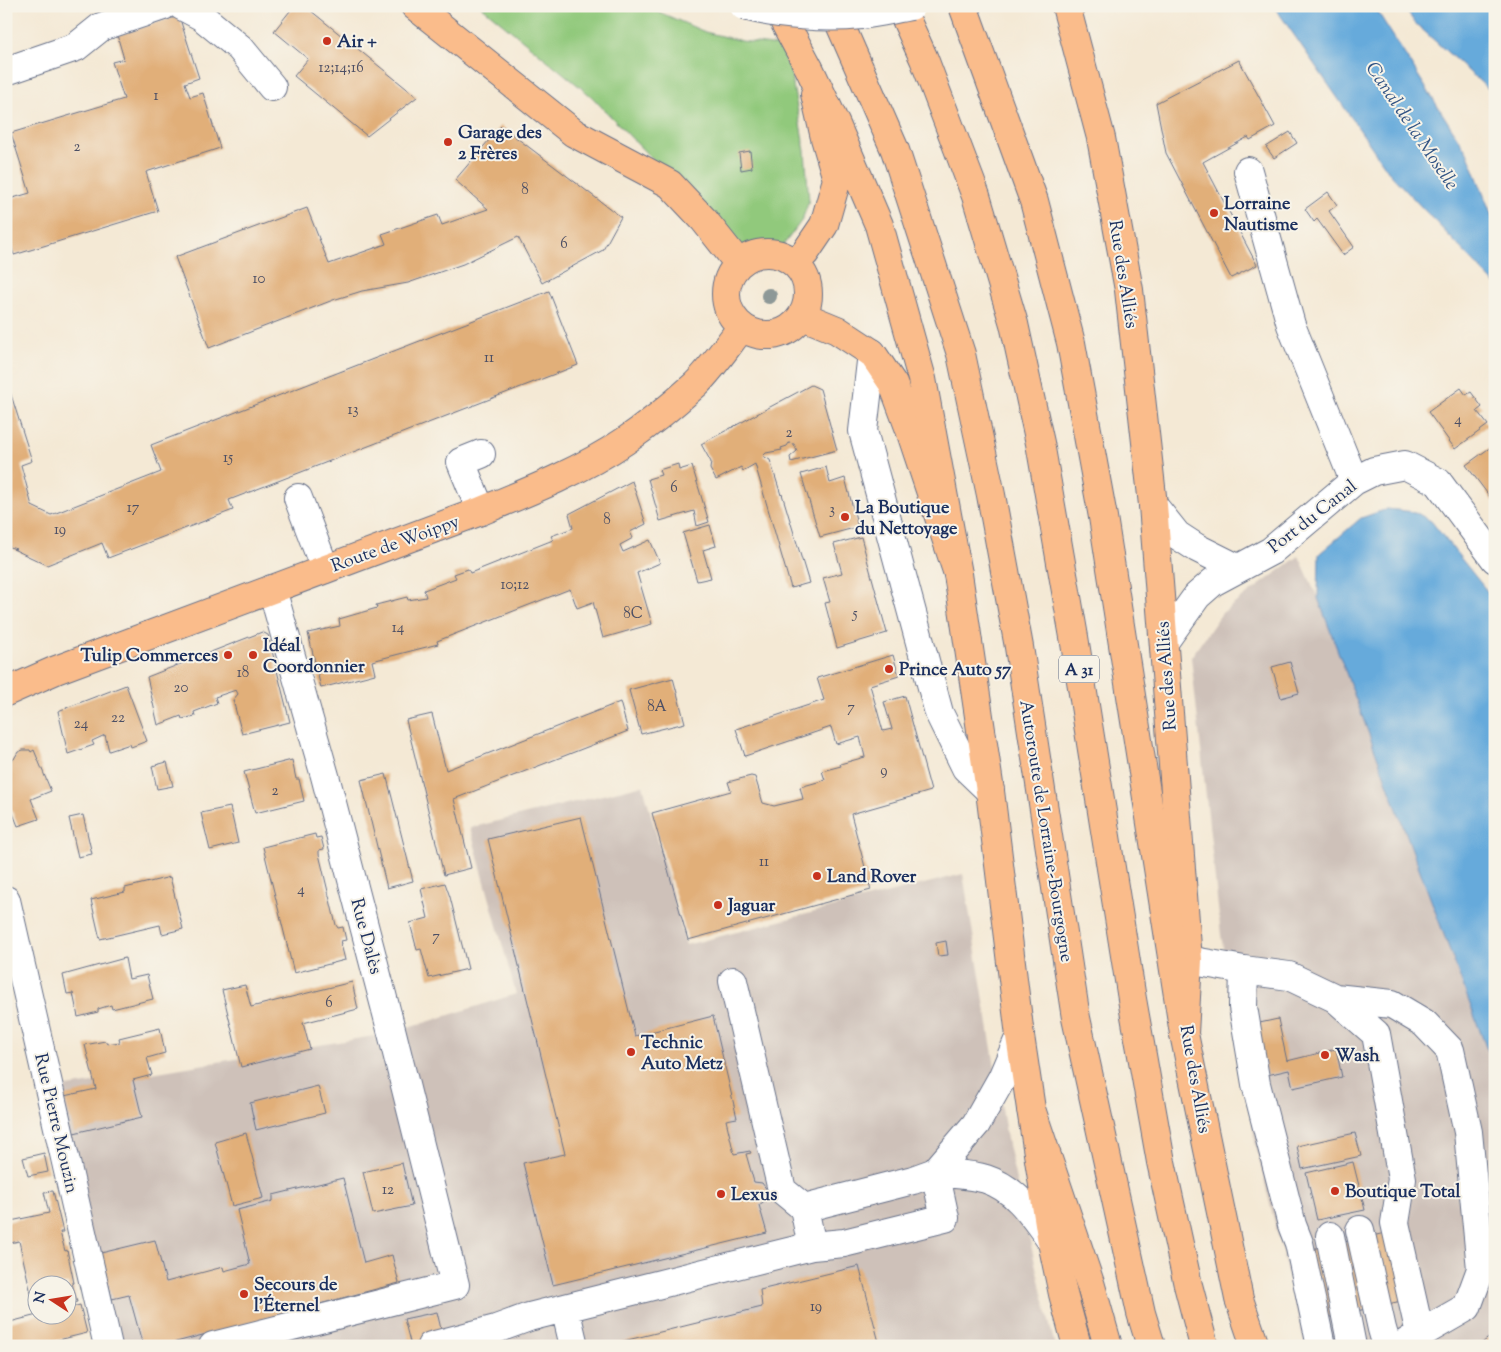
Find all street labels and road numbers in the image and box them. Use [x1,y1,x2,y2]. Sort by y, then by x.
street label: Rue des Alliés [1101,218,1143,330]
street label: Port du Canal [1263,474,1363,561]
street label: Route de Woippy [328,510,463,580]
street label: Rue des Alliés [1151,620,1185,731]
road number: A 31 [1059,656,1099,682]
street label: Autoroute de Lorraine-Bourgogne [1011,698,1079,964]
street label: Rue Dalès [342,896,388,977]
street label: Rue des Alliés [1172,1023,1216,1135]
street label: Rue Pierre Mouzin [26,1051,84,1196]

